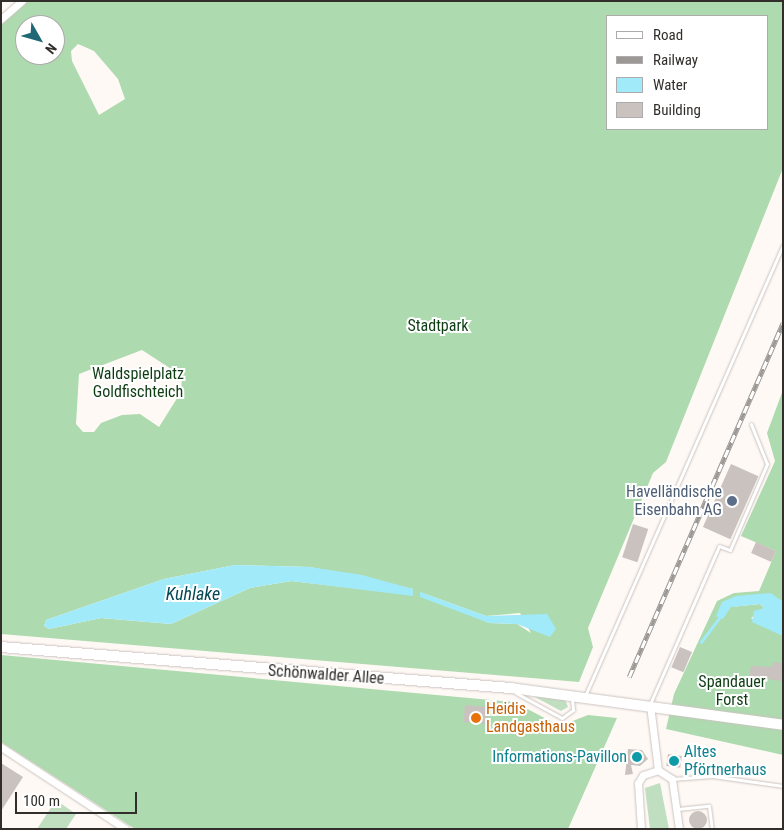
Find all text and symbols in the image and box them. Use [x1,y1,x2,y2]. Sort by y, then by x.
north arrow [15,15,65,65]
legend [606,15,769,130]
text: Road [653,26,683,44]
text: N [42,40,60,57]
text: Railway [653,51,698,69]
text: Water [653,76,687,94]
text: Building [653,101,701,119]
park label: Stadtpark [407,316,469,336]
park label: Waldspielplatz Goldfischteich [92,364,184,402]
place label: Havelländische Eisenbahn AG [626,482,722,520]
marker: Havelländische Eisenbahn AG [726,495,738,507]
water label: Kuhlake [166,583,220,605]
street label: Schönwalder Allee [267,661,385,689]
park label: Spandauer Forst [698,672,766,710]
place label: Heidis Landgasthaus [486,699,575,737]
marker: Heidis Landgasthaus [470,712,482,724]
place label: Altes Pförtnerhaus [684,742,767,780]
place label: Informations-Pavillon [492,747,627,767]
marker: Informations-Pavillon [631,751,643,763]
marker: Altes Pförtnerhaus [668,755,680,767]
scale bar [18,782,140,814]
text: 100 m [23,792,60,810]

